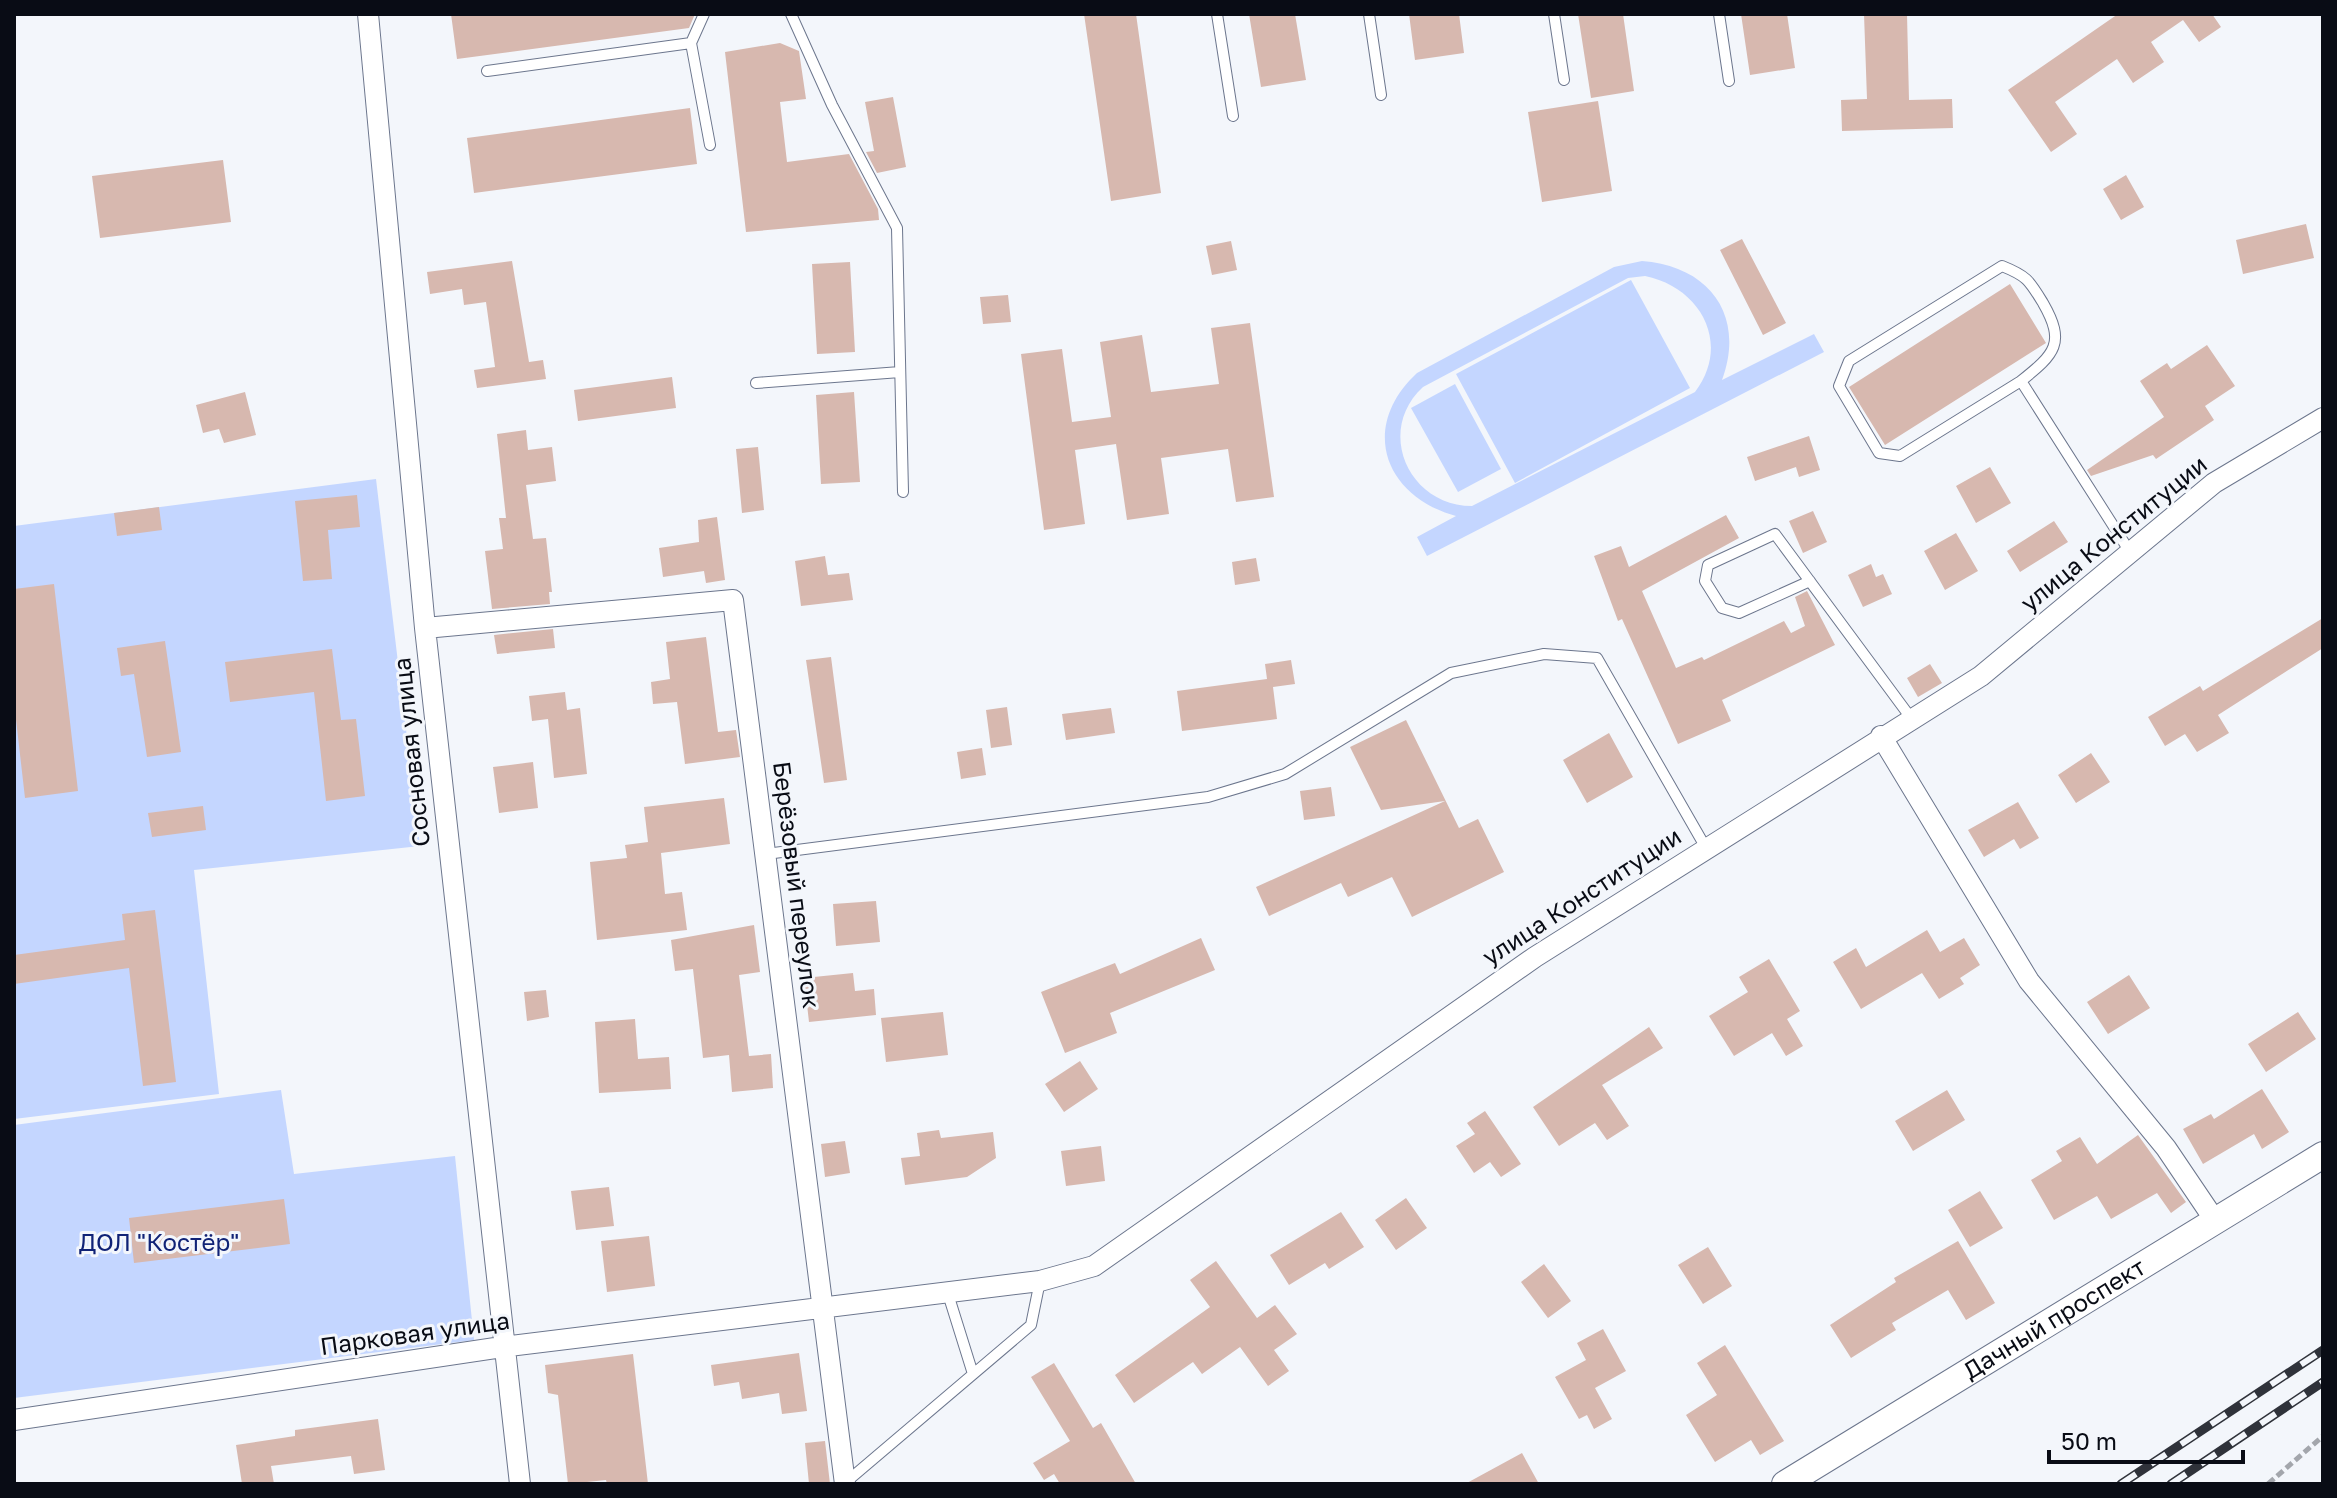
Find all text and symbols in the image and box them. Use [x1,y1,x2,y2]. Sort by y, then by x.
street label: улица Конституции [2014,449,2212,617]
street label: Сосновая улица [386,656,435,848]
street label: Берёзовый переулок [768,759,827,1010]
street label: улица Конституции [1476,821,1686,971]
park label: ДОЛ "Костёр" [79,1227,239,1256]
street label: Дачный проспект [1958,1251,2150,1384]
street label: Парковая улица [318,1305,511,1360]
scale bar [2049,1414,2243,1464]
text: 50 m [2061,1426,2117,1455]

